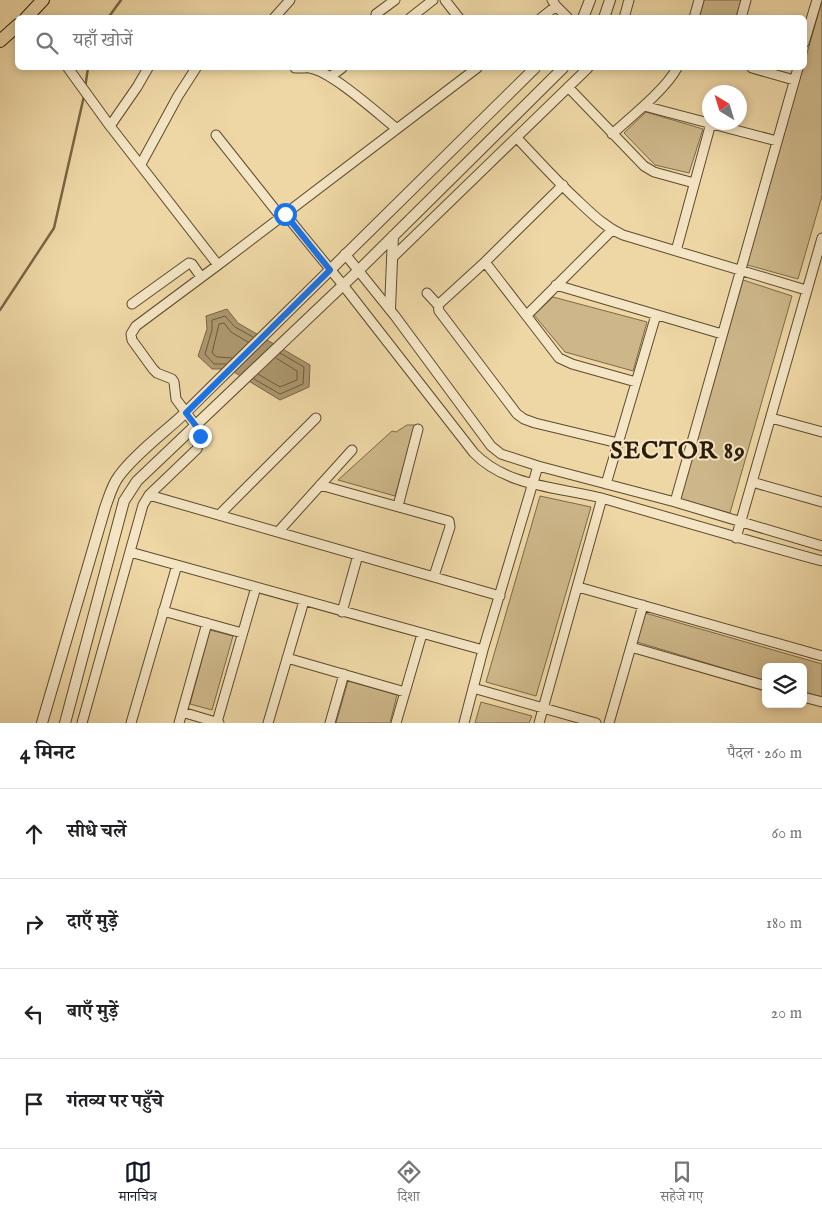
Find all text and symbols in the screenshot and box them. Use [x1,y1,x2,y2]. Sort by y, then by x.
search box [15,15,807,70]
icon: search [33,29,61,57]
text: यहाँ खोजें [73,29,133,53]
north arrow [702,85,747,130]
route start [274,203,297,226]
route end [189,425,212,448]
district label: SECTOR 89 [610,436,746,467]
map controls [762,663,807,708]
button: layers [762,663,807,708]
text: 4 मिनट [20,740,75,767]
text: पैदल · 260 m [727,744,802,764]
icon: ahead [20,820,48,848]
text: सीधे चलें [67,820,126,844]
text: 60 m [772,824,802,844]
icon: right [20,910,48,938]
text: दाएँ मुड़ें [67,910,118,934]
text: 180 m [766,914,802,934]
icon: left [20,1000,48,1028]
text: बाएँ मुड़ें [67,1000,118,1024]
text: 20 m [771,1004,802,1024]
icon: arrive [20,1090,48,1118]
text: गंतव्य पर पहुँचे [67,1090,163,1114]
tab: मानचित्र [119,1158,157,1210]
tab: दिशा [395,1158,423,1210]
tab: सहेजे गए [660,1158,703,1210]

